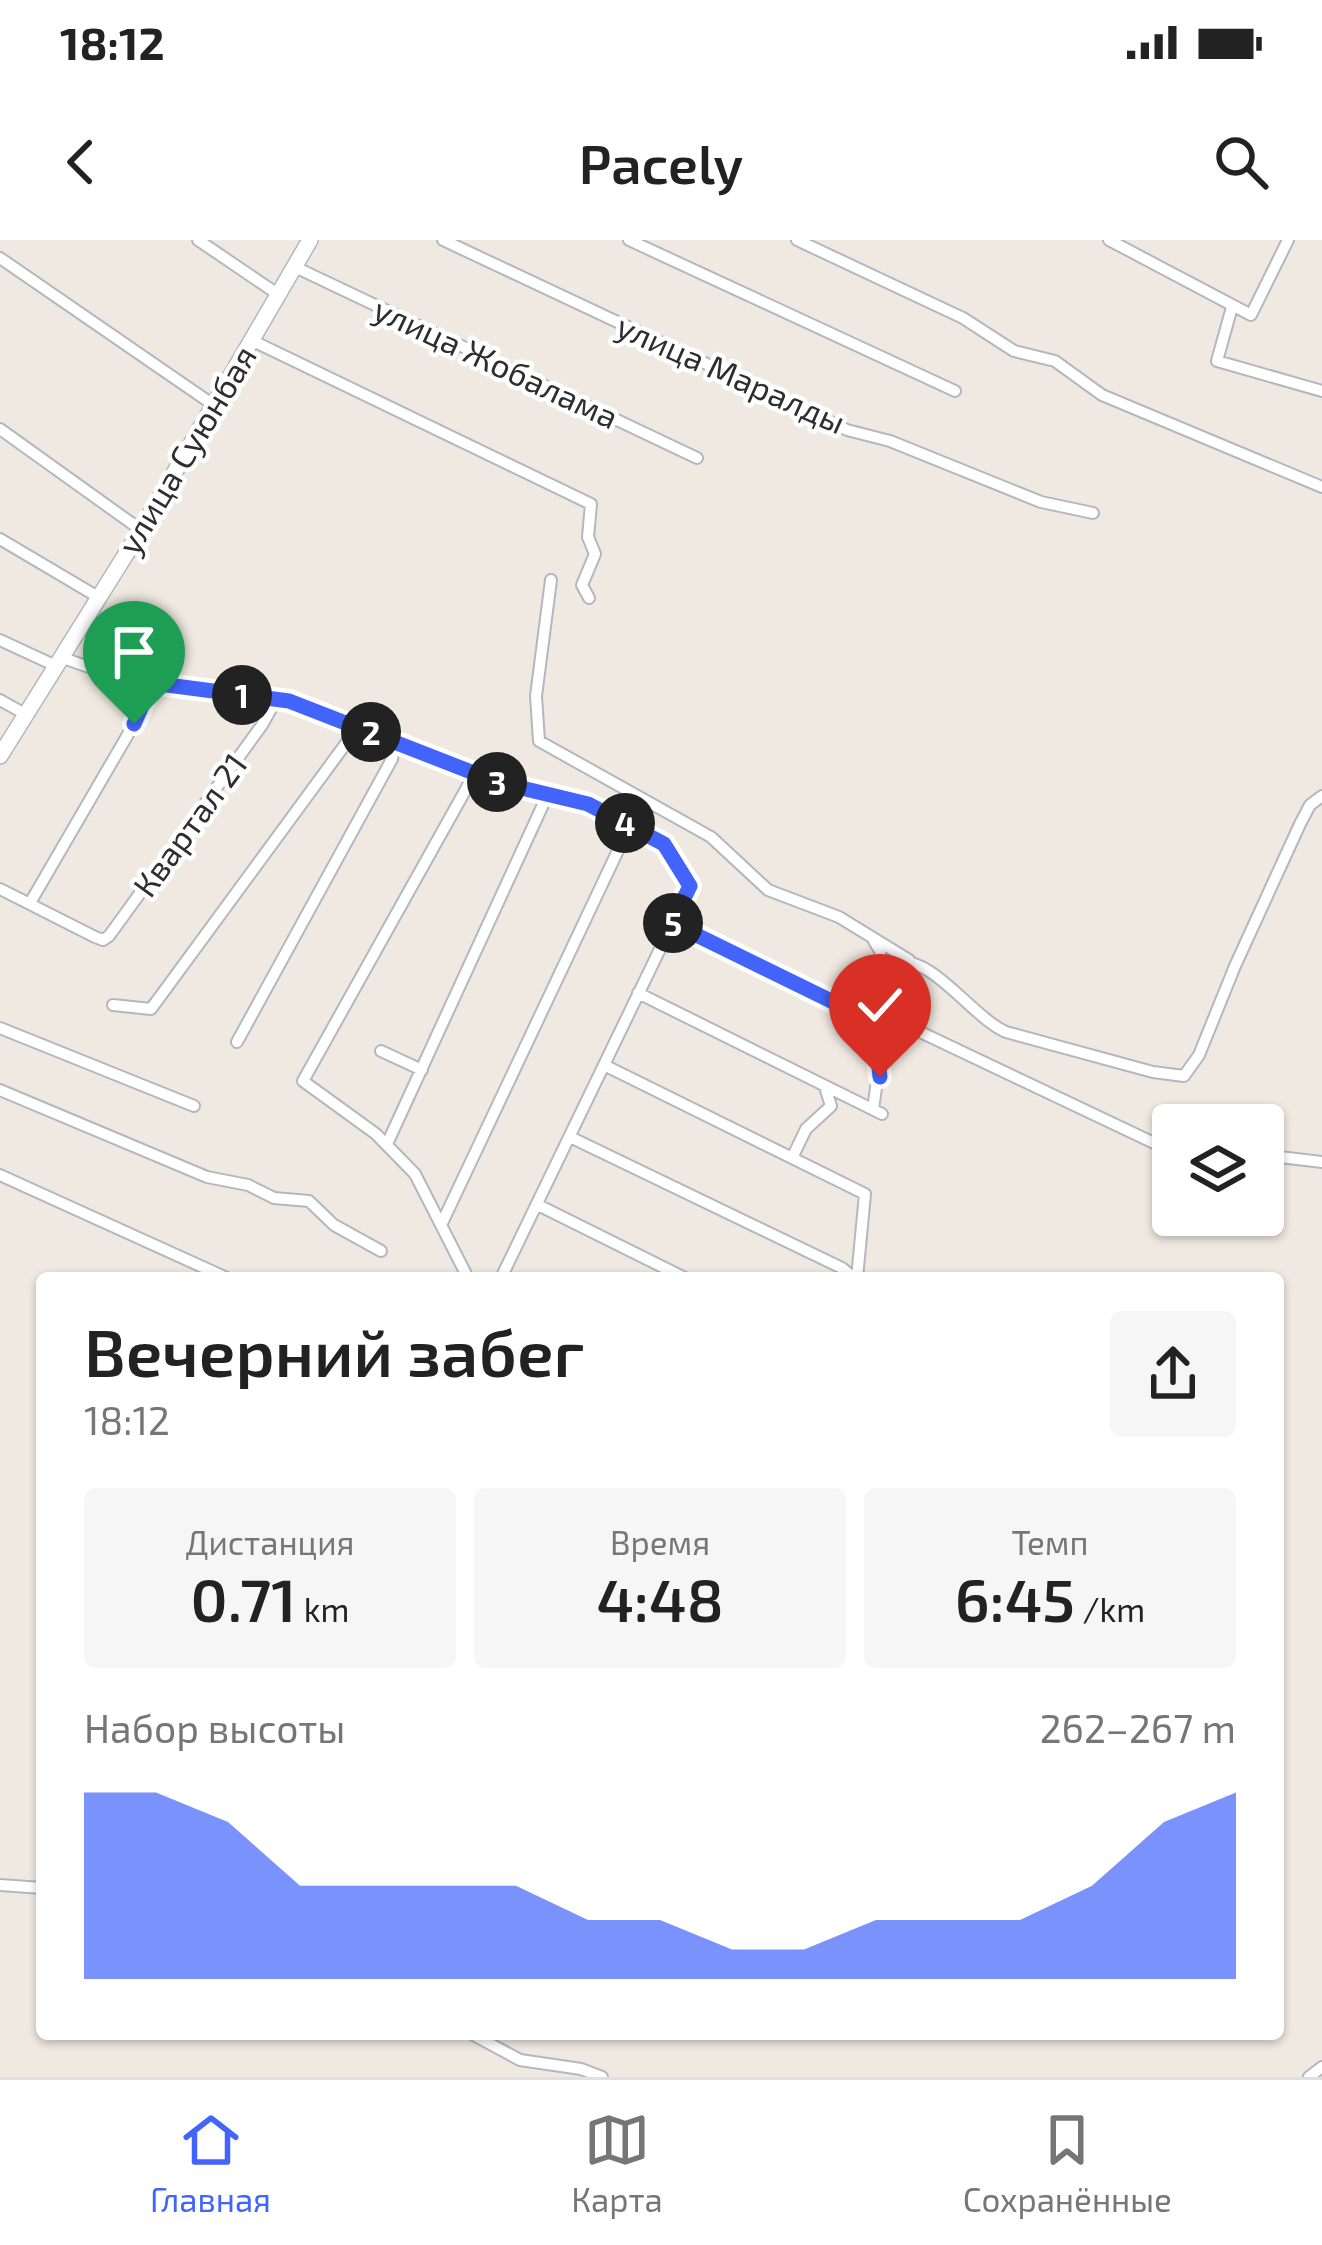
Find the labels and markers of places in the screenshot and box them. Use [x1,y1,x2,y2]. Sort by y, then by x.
pin [83,601,185,724]
pin: 1 [212,665,272,725]
pin: 2 [341,702,401,762]
pin: 3 [467,752,527,812]
pin: 4 [595,793,655,853]
pin: 5 [643,893,703,953]
pin [829,954,931,1077]

